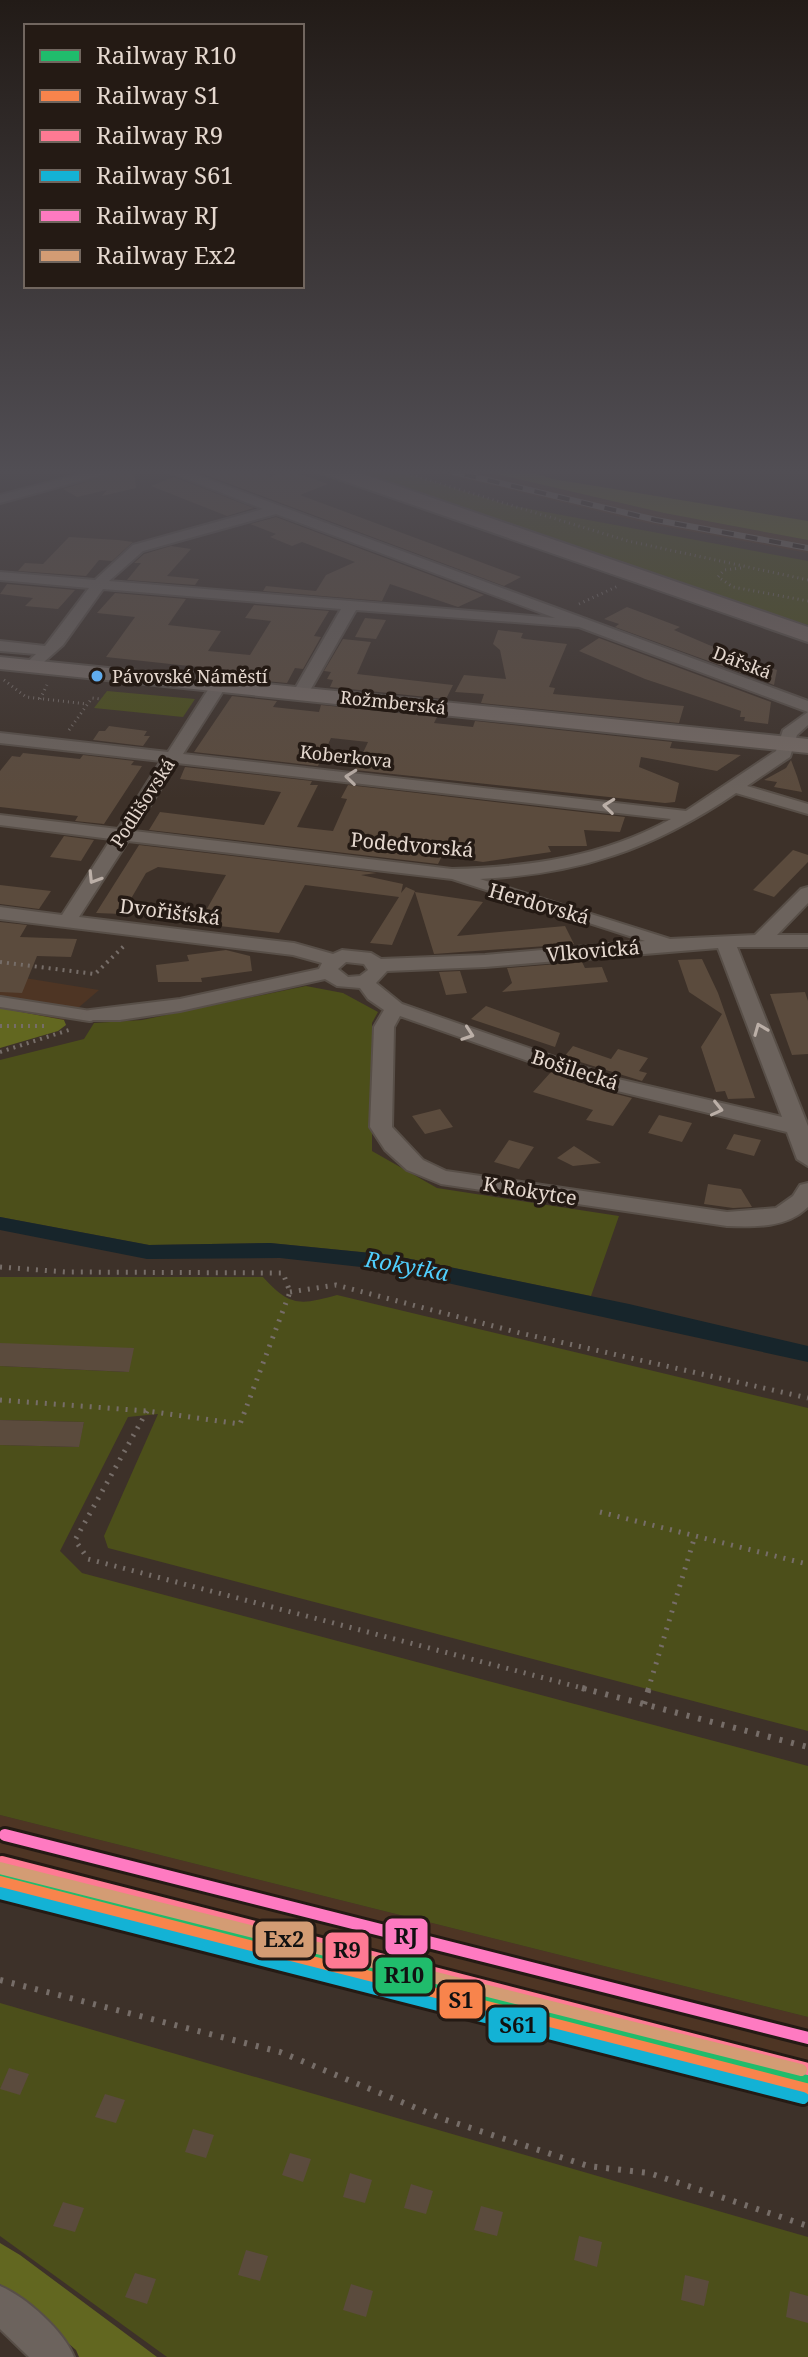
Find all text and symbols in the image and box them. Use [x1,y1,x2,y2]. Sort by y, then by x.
legend [24,24,304,288]
text: Railway R10 [96,38,236,71]
text: Railway S1 [96,78,220,111]
text: Railway R9 [96,118,223,151]
text: Railway S61 [96,158,234,191]
text: Railway RJ [96,198,218,231]
text: Railway Ex2 [96,238,236,271]
street label: Dářská [710,640,775,684]
place label: Pávovské Náměstí [112,664,268,688]
marker: Pávovské Náměstí [89,668,105,684]
street label: Rožmberská [339,685,447,719]
street label: Koberkova [299,739,394,773]
street label: Podlišovská [104,753,180,851]
one-way arrow [344,769,357,786]
one-way arrow [602,797,615,814]
street label: Podedvorská [349,826,475,863]
one-way arrow [89,869,104,884]
street label: Herdovská [486,876,593,931]
street label: Dvořišťská [118,892,222,931]
street label: Vlkovická [545,933,641,968]
one-way arrow [753,1023,770,1037]
one-way arrow [460,1025,474,1041]
street label: Bošilecká [528,1043,622,1096]
one-way arrow [709,1099,723,1116]
street label: K Rokytce [481,1170,579,1211]
water label: Rokytka [362,1243,452,1287]
line badge: RJ [384,1917,429,1956]
line badge: Ex2 [254,1920,315,1959]
text: RJ [394,1920,418,1950]
text: Ex2 [263,1923,305,1953]
line badge: R9 [324,1931,370,1970]
text: R9 [333,1934,361,1964]
line badge: R10 [374,1956,434,1995]
text: R10 [384,1959,424,1989]
line badge: S1 [438,1981,484,2020]
text: S1 [448,1984,474,2014]
line badge: S61 [487,2006,548,2044]
text: S61 [499,2009,537,2039]

